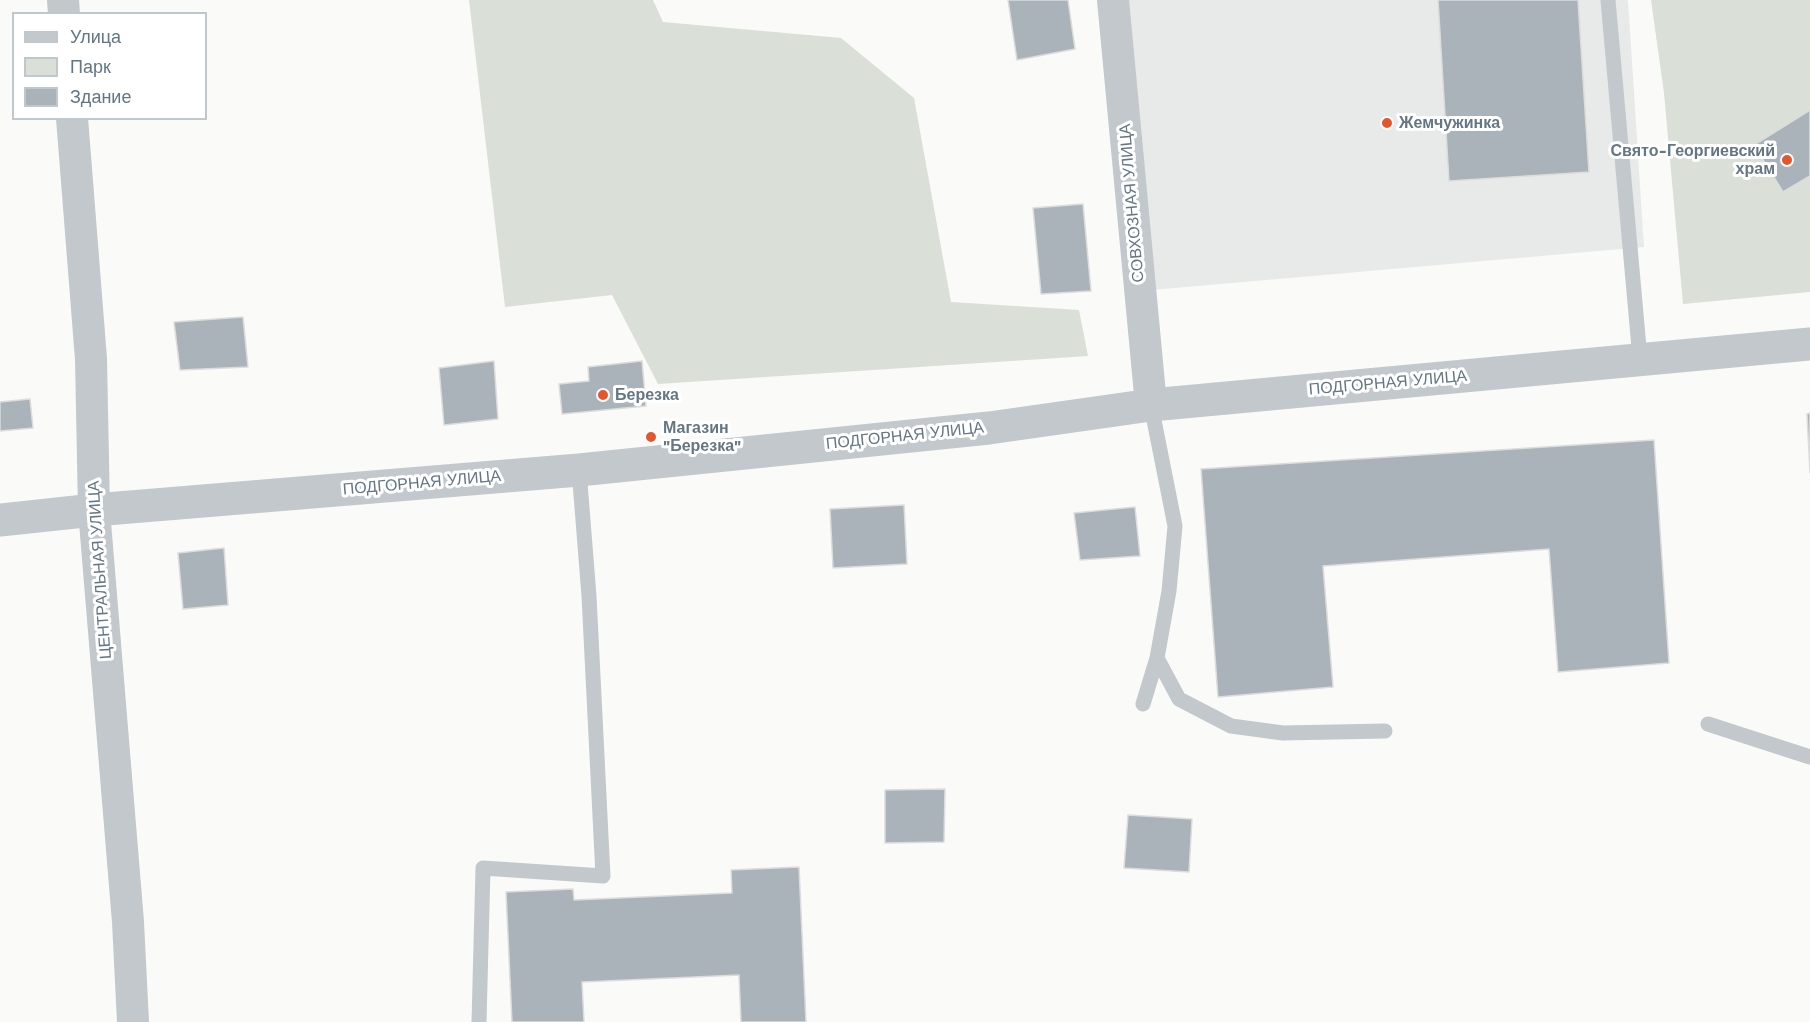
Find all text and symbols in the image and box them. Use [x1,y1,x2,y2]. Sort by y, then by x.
legend [12,12,207,120]
text: Улица [70,26,121,47]
text: Парк [70,56,111,77]
text: Здание [70,86,131,107]
place label: Жемчужинка [1399,113,1500,133]
marker: Жемчужинка [1380,116,1394,130]
street label: СОВХОЗНАЯ УЛИЦА [1115,123,1149,283]
place label: Свято-Георгиевский храм [1611,141,1775,179]
marker: Свято-Георгиевский храм [1780,153,1794,167]
street label: ПОДГОРНАЯ УЛИЦА [1308,367,1468,399]
place label: Березка [615,385,679,405]
marker: Березка [596,388,610,402]
place label: Магазин "Березка" [663,418,741,456]
street label: ПОДГОРНАЯ УЛИЦА [825,418,985,454]
marker: Магазин "Березка" [644,430,658,444]
street label: ПОДГОРНАЯ УЛИЦА [342,467,502,499]
street label: ЦЕНТРАЛЬНАЯ УЛИЦА [84,480,116,660]

